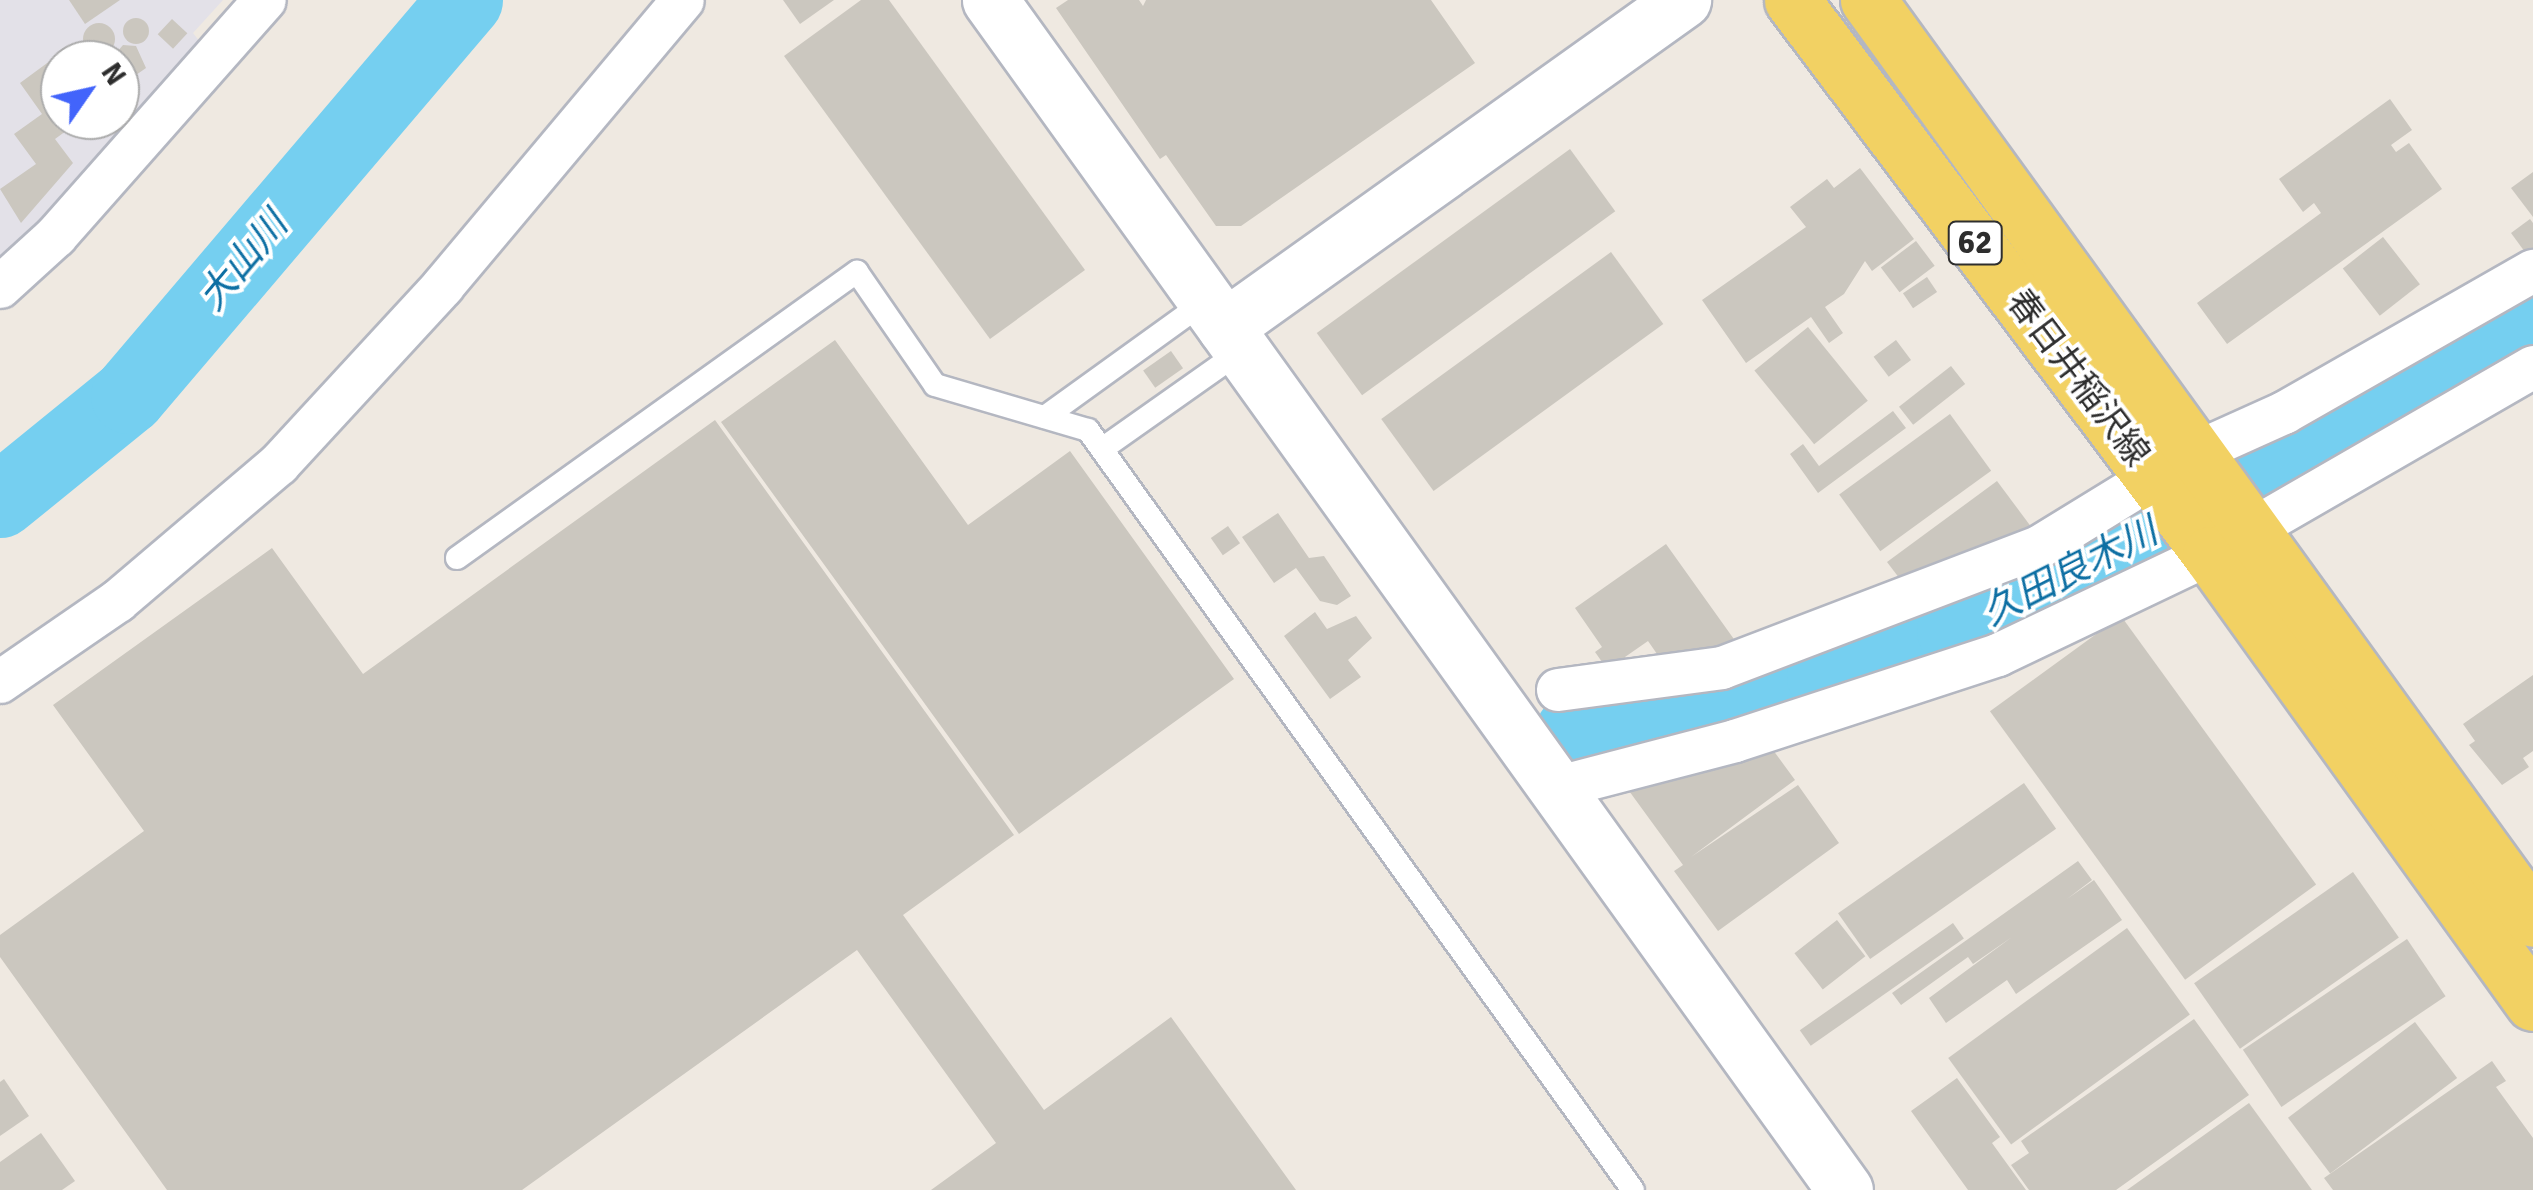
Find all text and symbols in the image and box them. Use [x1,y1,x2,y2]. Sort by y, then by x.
north arrow [40,40,140,140]
text: N [94,57,133,92]
water label: 大山川 [189,203,297,319]
road number: 62 [1948,216,2002,270]
street label: 春日井稲沢線 [1998,282,2158,474]
water label: 久田良木川 [1975,509,2165,635]

